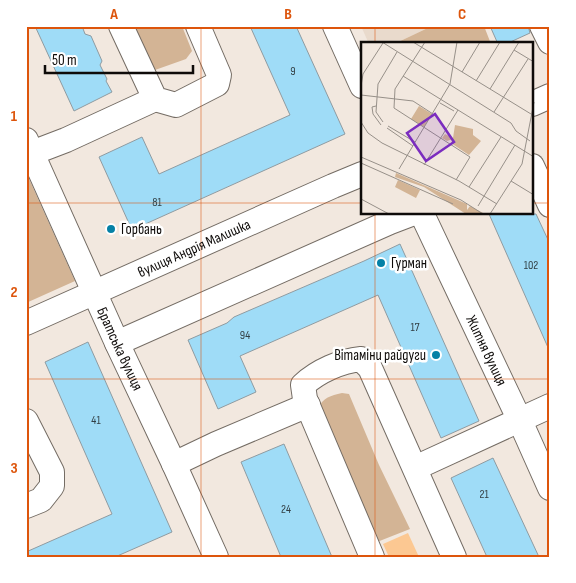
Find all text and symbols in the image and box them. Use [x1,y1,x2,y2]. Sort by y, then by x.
text: A [109,5,118,24]
text: B [284,5,292,24]
text: C [458,5,466,24]
scale bar [45,42,192,74]
inset map [361,42,534,215]
text: 50 m [52,51,77,70]
house number: 9 [290,64,296,79]
text: 1 [11,107,18,126]
house number: 81 [152,195,163,210]
street label: вулиця Андрія Малишка [135,214,254,281]
place label: Горбань [121,220,162,239]
marker: Горбань [105,223,117,235]
place label: Гурман [391,254,427,273]
marker: Гурман [375,257,387,269]
house number: 102 [524,258,538,273]
text: 2 [10,283,18,302]
street label: Братська вулиця [93,304,148,394]
street label: Житня вулиця [462,312,512,389]
house number: 17 [411,320,420,335]
house number: 94 [240,328,250,343]
place label: Вітаміни райдуги [334,346,426,365]
marker: Вітаміни райдуги [430,349,442,361]
house number: 41 [91,413,101,428]
text: 3 [10,459,18,478]
house number: 21 [479,487,489,502]
house number: 24 [281,502,291,517]

